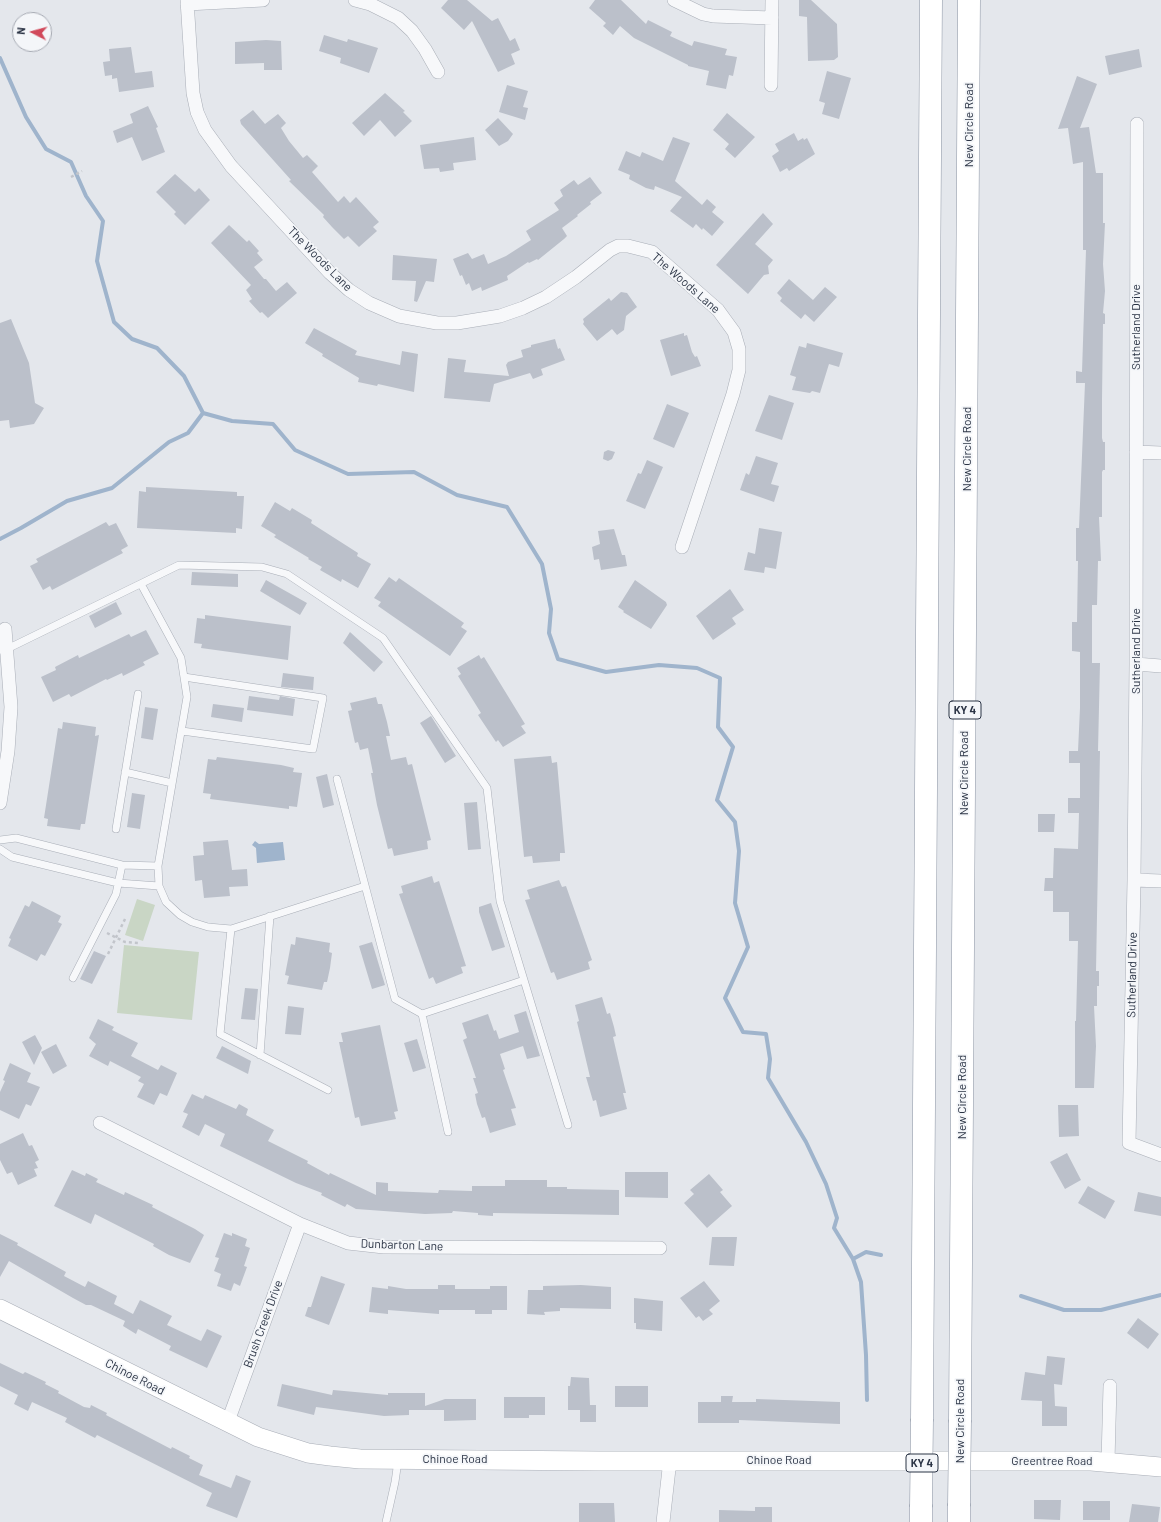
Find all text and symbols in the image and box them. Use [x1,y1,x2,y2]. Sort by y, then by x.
north arrow [12,12,52,52]
text: N [14,26,27,35]
street label: New Circle Road [962,83,976,167]
street label: The Woods Lane [285,224,355,294]
street label: The Woods Lane [649,250,723,316]
street label: Sutherland Drive [1129,284,1143,370]
street label: New Circle Road [960,407,974,491]
street label: Sutherland Drive [1129,608,1143,694]
road number: KY 4 [949,701,981,719]
street label: New Circle Road [957,731,971,815]
street label: Sutherland Drive [1124,932,1140,1018]
street label: New Circle Road [955,1055,969,1139]
street label: Dunbarton Lane [360,1236,444,1254]
street label: Brush Creek Drive [240,1278,286,1370]
street label: Chinoe Road [103,1356,167,1398]
street label: New Circle Road [953,1379,967,1463]
street label: Chinoe Road [422,1452,488,1466]
street label: Chinoe Road [746,1453,812,1467]
road number: KY 4 [906,1454,938,1472]
street label: Greentree Road [1011,1454,1093,1468]

